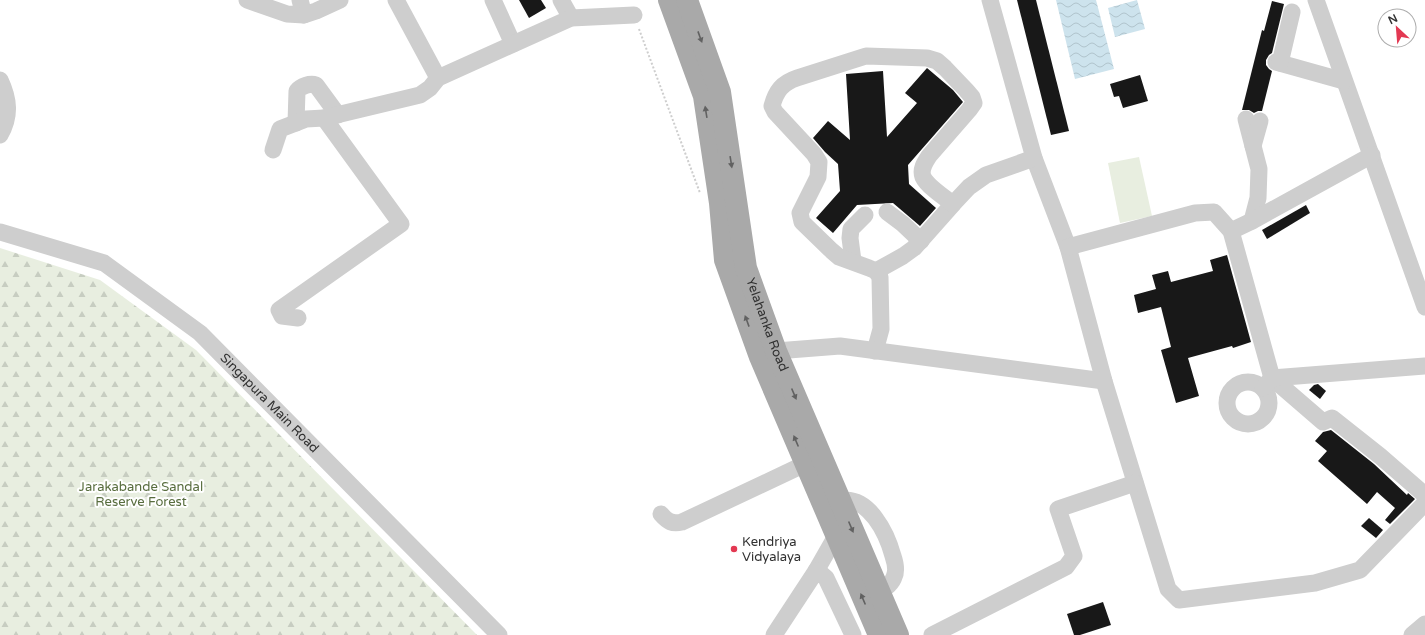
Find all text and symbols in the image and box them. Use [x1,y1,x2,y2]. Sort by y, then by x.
north arrow [1377,8,1417,48]
text: N [1386,12,1400,27]
one-way arrow [698,31,704,43]
one-way arrow [703,106,709,118]
one-way arrow [728,156,734,169]
street label: Yelahanka Road [742,276,792,374]
one-way arrow [743,314,749,326]
street label: Singapura Main Road [217,350,322,456]
one-way arrow [792,389,798,401]
one-way arrow [792,435,799,447]
park label: Jarakabande Sandal Reserve Forest [79,479,203,510]
one-way arrow [848,521,854,532]
place label: Kendriya Vidyalaya [742,534,801,565]
marker: Kendriya Vidyalaya [729,544,739,554]
one-way arrow [860,593,866,605]

